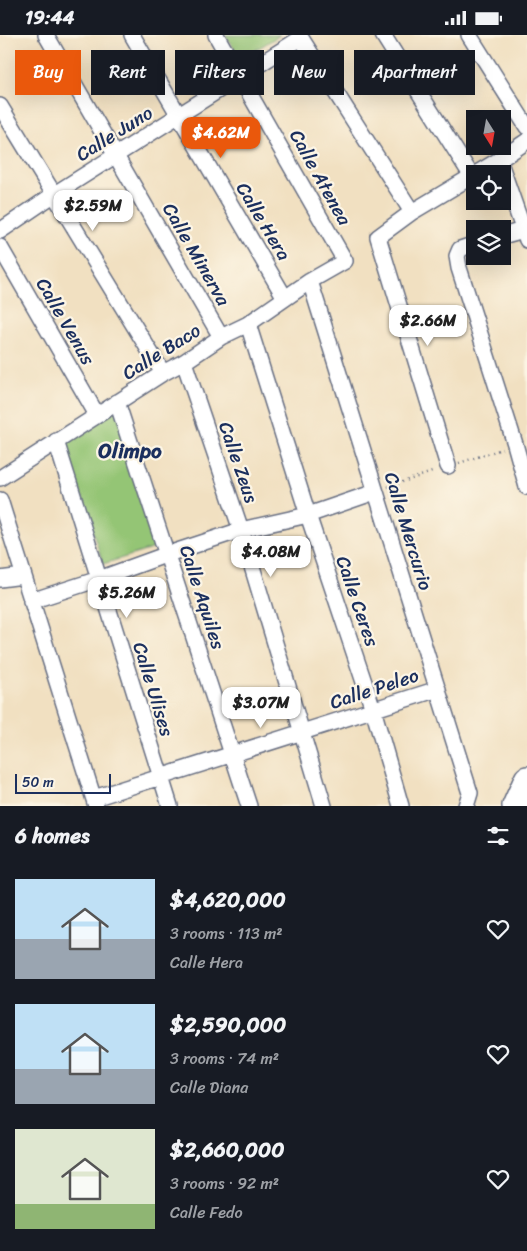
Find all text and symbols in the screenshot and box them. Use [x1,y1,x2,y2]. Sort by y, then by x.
text: 19:44 [25,1,74,34]
chip: Buy [15,50,81,95]
chip: Rent [91,50,165,95]
chip: Filters [175,50,264,95]
chip: New [274,50,344,95]
chip: Apartment [354,50,475,95]
street label: Calle Juno [69,96,160,170]
north arrow [466,110,511,155]
map controls [466,110,511,265]
pin: $4.62M [180,117,262,159]
text: $4.62M [193,118,249,147]
street label: Calle Atenea [280,123,361,232]
button: locate [466,165,511,210]
street label: Calle Hera [227,176,300,267]
pin: $2.59M [52,189,134,232]
text: $2.59M [64,191,122,220]
street label: Calle Minerva [154,196,240,313]
button: layers [466,220,511,265]
street label: Calle Venus [27,271,104,372]
pin: $2.66M [387,305,469,347]
text: $2.66M [400,306,456,335]
street label: Calle Baco [115,314,208,389]
street label: Calle Zeus [209,417,268,507]
district label: Olimpo [98,432,162,470]
street label: Calle Mercurio [375,468,442,594]
pin: $4.08M [230,535,312,578]
text: $4.08M [242,537,300,566]
street label: Calle Aquiles [170,541,235,654]
street label: Calle Ceres [327,551,389,651]
pin: $5.26M [86,577,168,619]
text: $5.26M [99,578,155,607]
street label: Calle Ulises [124,638,184,741]
street label: Calle Peleo [325,658,423,718]
pin: $3.07M [220,687,302,729]
text: $3.07M [233,688,289,717]
text: 50 m [22,770,54,795]
scale bar [15,771,111,794]
text: 6 homes [15,817,90,855]
icon: filters [484,822,512,850]
text: $4,620,000 [170,881,286,919]
icon: home [55,899,115,959]
icon: heart [484,915,512,943]
text: 3 rooms · 113 m² [170,919,282,948]
text: Calle Hera [170,948,243,977]
text: $2,590,000 [170,1006,286,1044]
icon: home [55,1024,115,1084]
icon: heart [484,1040,512,1068]
text: 3 rooms · 74 m² [170,1044,279,1073]
text: Calle Diana [170,1073,248,1102]
text: $2,660,000 [170,1131,285,1169]
icon: home [55,1149,115,1209]
icon: heart [484,1165,512,1193]
text: 3 rooms · 92 m² [170,1169,279,1198]
text: Calle Fedo [170,1198,243,1227]

